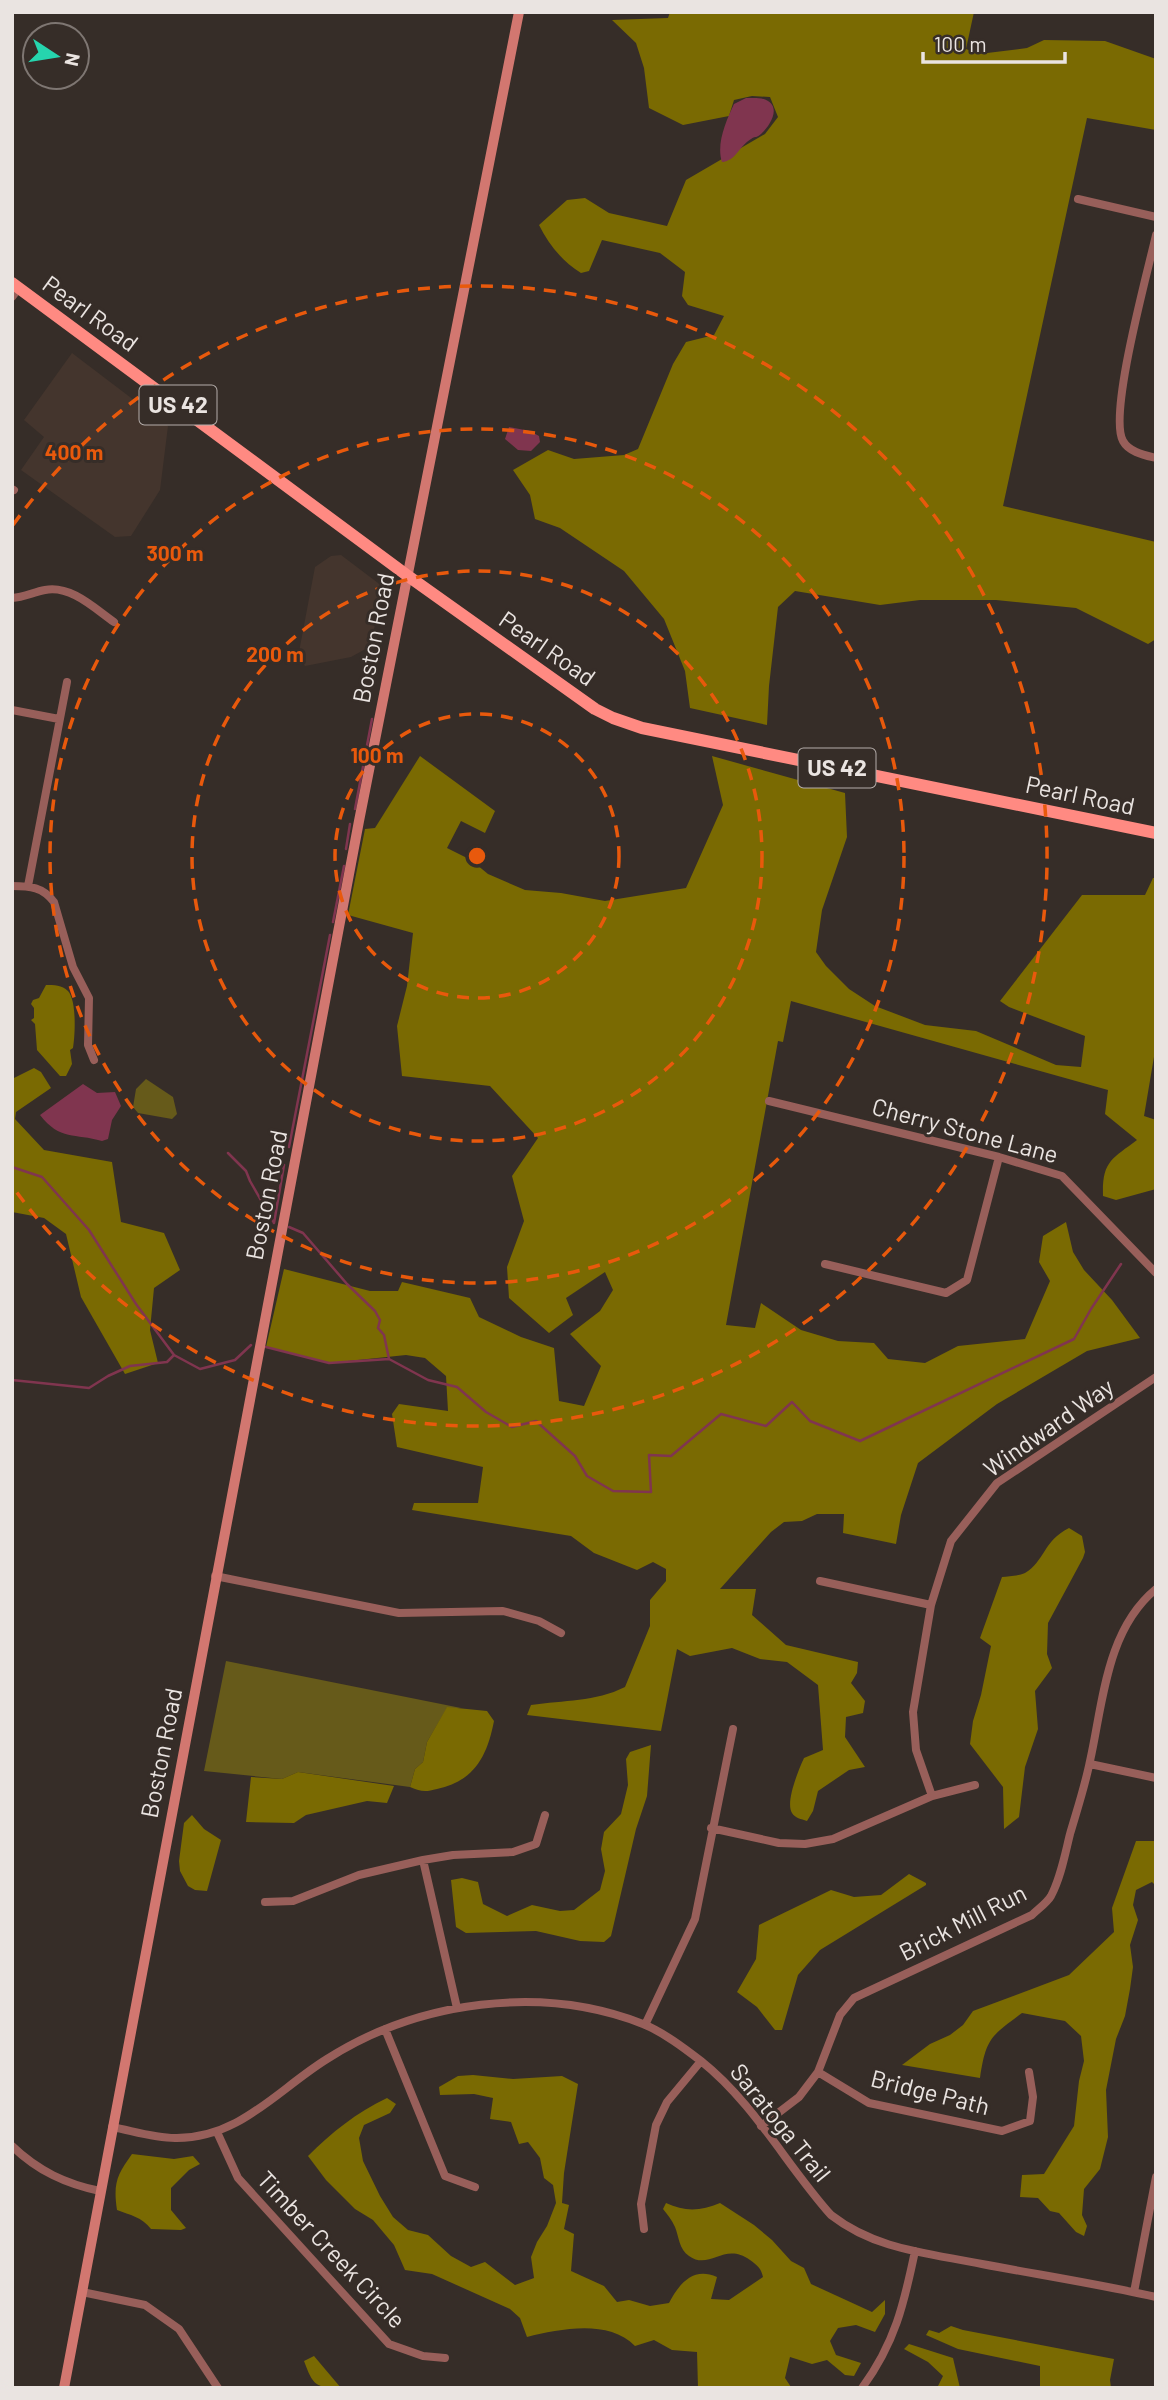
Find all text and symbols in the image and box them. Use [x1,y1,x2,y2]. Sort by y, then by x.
north arrow [21,21,91,91]
scale bar [923,21,1065,65]
text: 100 m [934,31,987,56]
text: N [61,51,86,68]
street label: Pearl Road [38,268,144,357]
road number: US 42 [140,386,216,424]
text: 400 m [45,439,103,464]
text: 300 m [146,540,204,565]
street label: Boston Road [346,570,399,705]
street label: Pearl Road [494,604,602,691]
text: 200 m [246,641,304,666]
text: 100 m [350,742,404,767]
road number: US 42 [798,748,876,788]
street label: Pearl Road [1023,769,1138,820]
centre of rings [465,844,489,868]
street label: Cherry Stone Lane [869,1091,1062,1168]
street label: Boston Road [239,1127,292,1262]
street label: Windward Way [978,1371,1119,1482]
street label: Boston Road [134,1685,187,1820]
street label: Brick Mill Run [894,1877,1031,1966]
street label: Saratoga Trail [725,2057,838,2187]
street label: Bridge Path [868,2063,993,2120]
street label: Timber Creek Circle [252,2164,412,2334]

